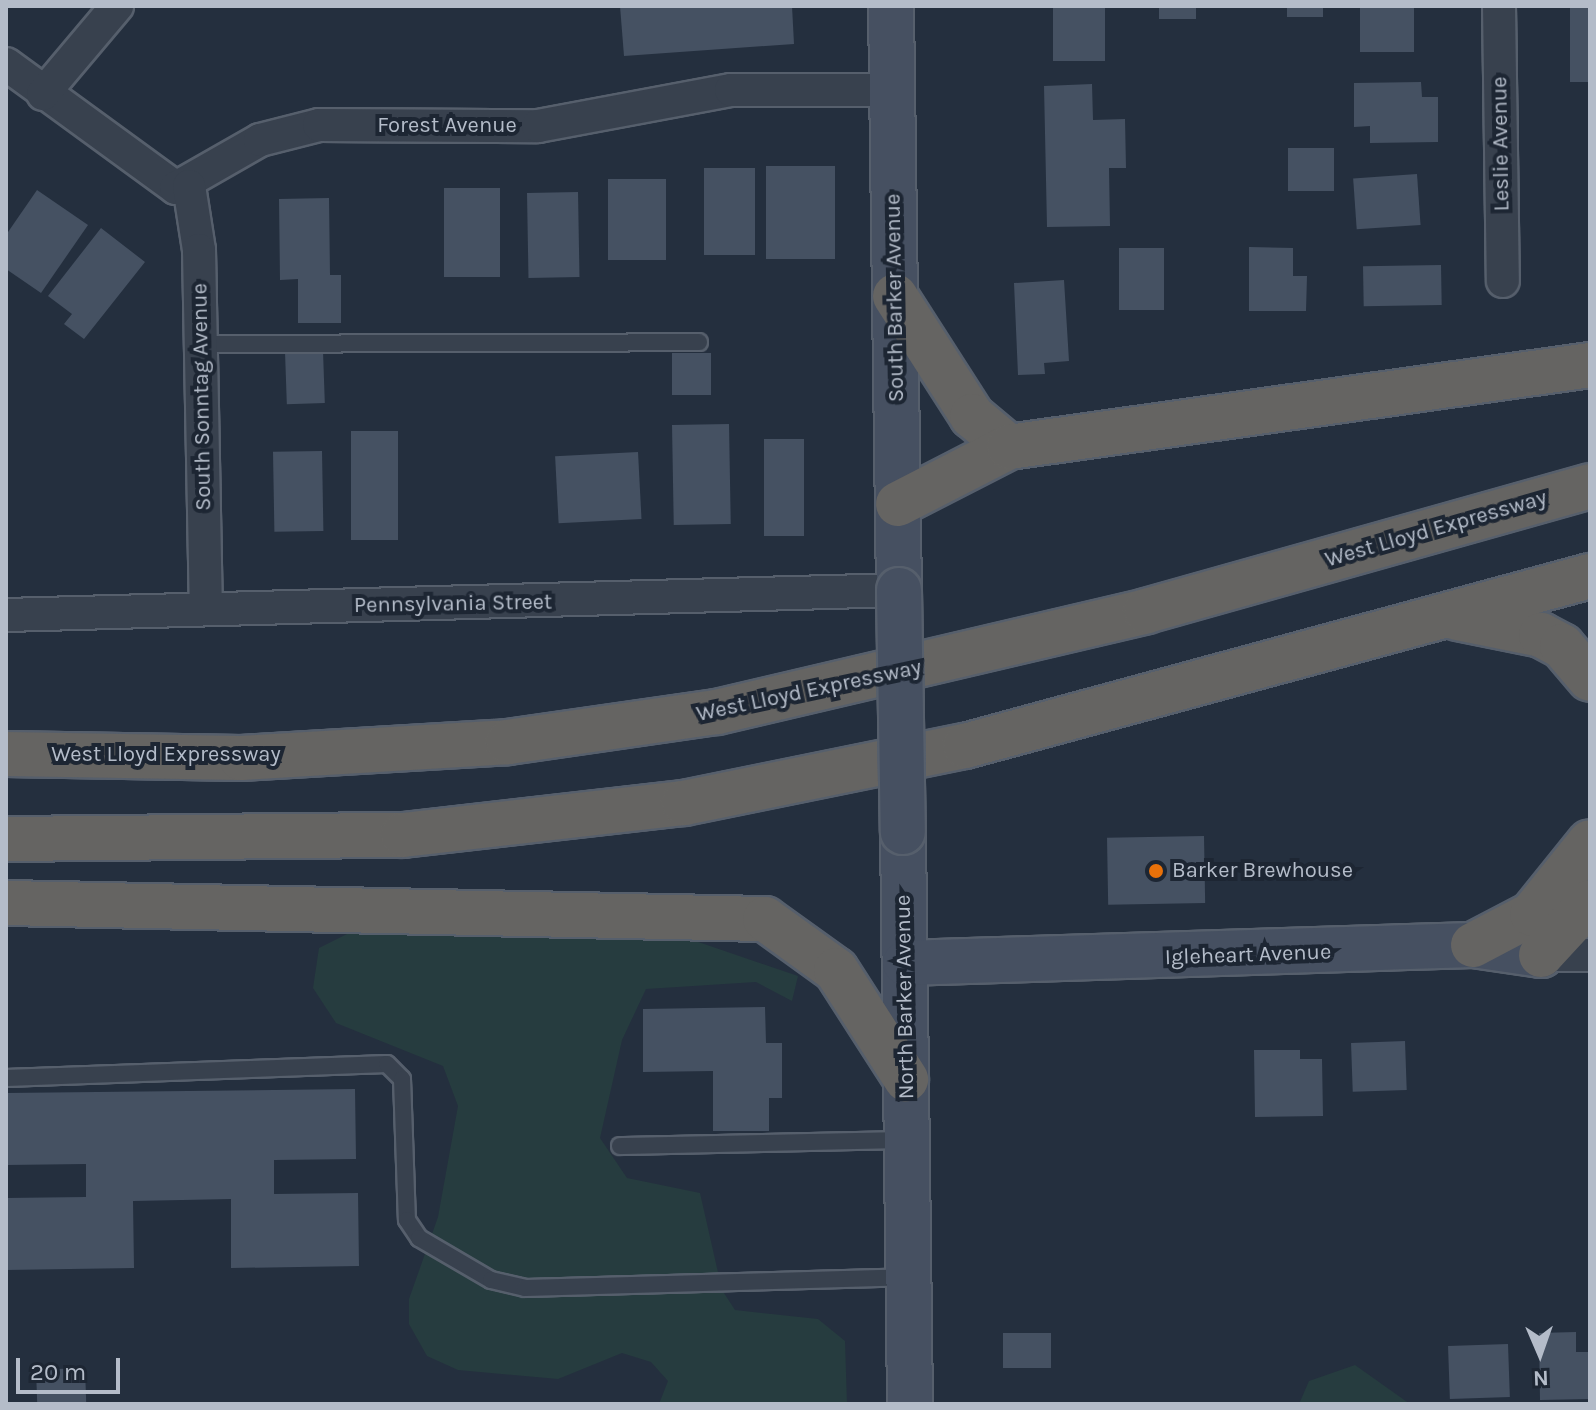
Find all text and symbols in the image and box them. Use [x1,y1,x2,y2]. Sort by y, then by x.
street label: Leslie Avenue [1487,76,1515,212]
street label: Forest Avenue [377,113,517,139]
street label: South Barker Avenue [880,194,910,402]
street label: South Sonntag Avenue [187,283,217,511]
street label: West Lloyd Expressway [1322,485,1550,573]
street label: Pennsylvania Street [354,589,552,619]
street label: West Lloyd Expressway [694,654,924,728]
street label: West Lloyd Expressway [51,742,281,768]
place label: Barker Brewhouse [1172,858,1353,884]
marker: Barker Brewhouse [1147,862,1165,880]
street label: North Barker Avenue [890,894,920,1100]
street label: Igleheart Avenue [1164,939,1332,971]
north arrow [1500,1314,1580,1394]
scale bar [20,1342,124,1392]
text: 20 m [30,1358,86,1386]
text: N [1532,1365,1549,1391]

